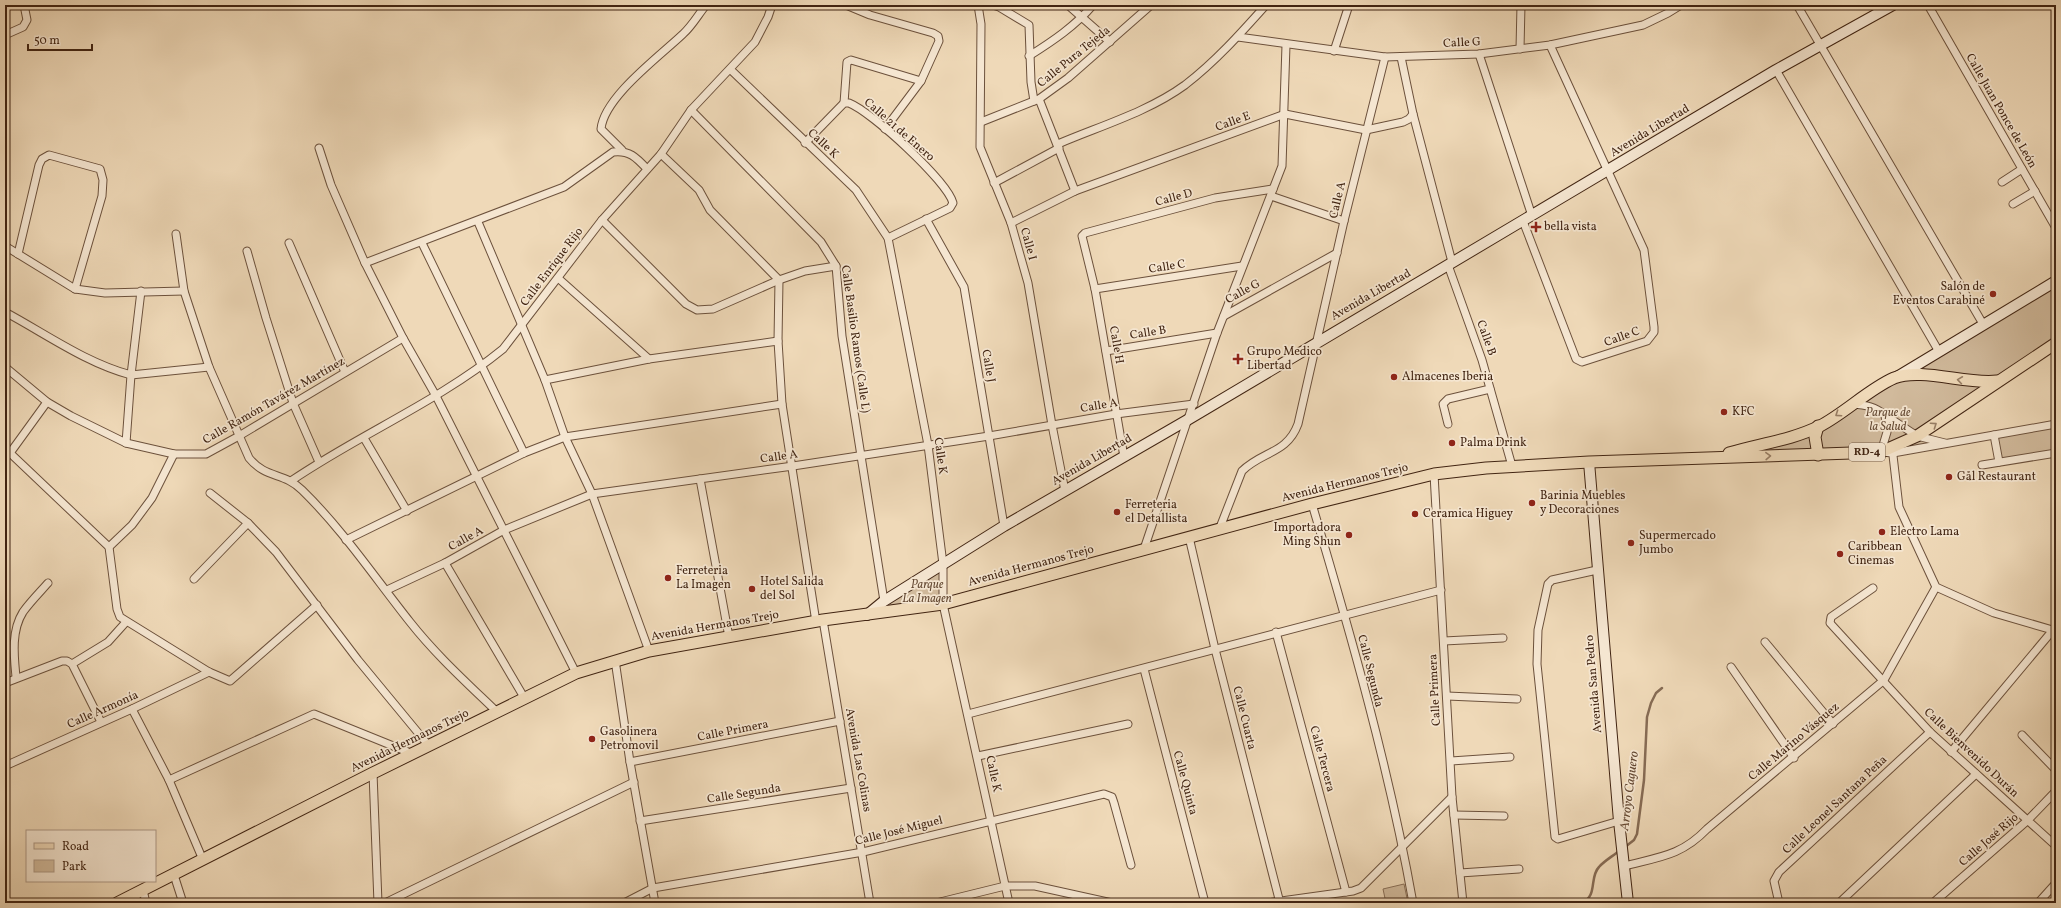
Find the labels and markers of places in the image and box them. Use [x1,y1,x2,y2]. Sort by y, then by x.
place label: bella vista [1544,219,1597,235]
marker: bella vista [1531,222,1541,232]
place label: Salón de Eventos Carabiné [1893,279,1985,309]
marker: Salón de Eventos Carabiné [1988,289,1998,299]
place label: Grupo Medico Libertad [1247,344,1322,374]
marker: Grupo Medico Libertad [1232,353,1244,365]
place label: Almacenes Iberia [1402,369,1493,385]
marker: Almacenes Iberia [1389,372,1399,382]
place label: KFC [1732,404,1755,420]
marker: KFC [1719,407,1729,417]
place label: Palma Drink [1460,435,1527,451]
marker: Palma Drink [1447,438,1457,448]
place label: Gål Restaurant [1957,469,2036,485]
marker: Gål Restaurant [1944,472,1954,482]
place label: Barinia Muebles y Decoraciones [1540,488,1626,518]
place label: Ferreteria el Detallista [1125,497,1187,527]
marker: Barinia Muebles y Decoraciones [1527,498,1537,508]
place label: Ceramica Higuey [1423,506,1514,522]
marker: Ferreteria el Detallista [1112,507,1122,517]
marker: Ceramica Higuey [1410,509,1420,519]
place label: Importadora Ming Shun [1273,520,1341,550]
place label: Electro Lama [1890,524,1959,540]
marker: Electro Lama [1877,527,1887,537]
place label: Supermercado Jumbo [1639,528,1716,558]
marker: Importadora Ming Shun [1344,530,1354,540]
marker: Supermercado Jumbo [1626,538,1636,548]
place label: Caribbean Cinemas [1848,539,1902,569]
marker: Caribbean Cinemas [1835,549,1845,559]
place label: Ferreteria La Imagen [676,563,731,593]
marker: Ferreteria La Imagen [663,573,673,583]
place label: Hotel Salida del Sol [760,574,824,604]
marker: Hotel Salida del Sol [747,584,757,594]
place label: Gasolinera Petromovil [600,724,659,754]
marker: Gasolinera Petromovil [587,734,597,744]

